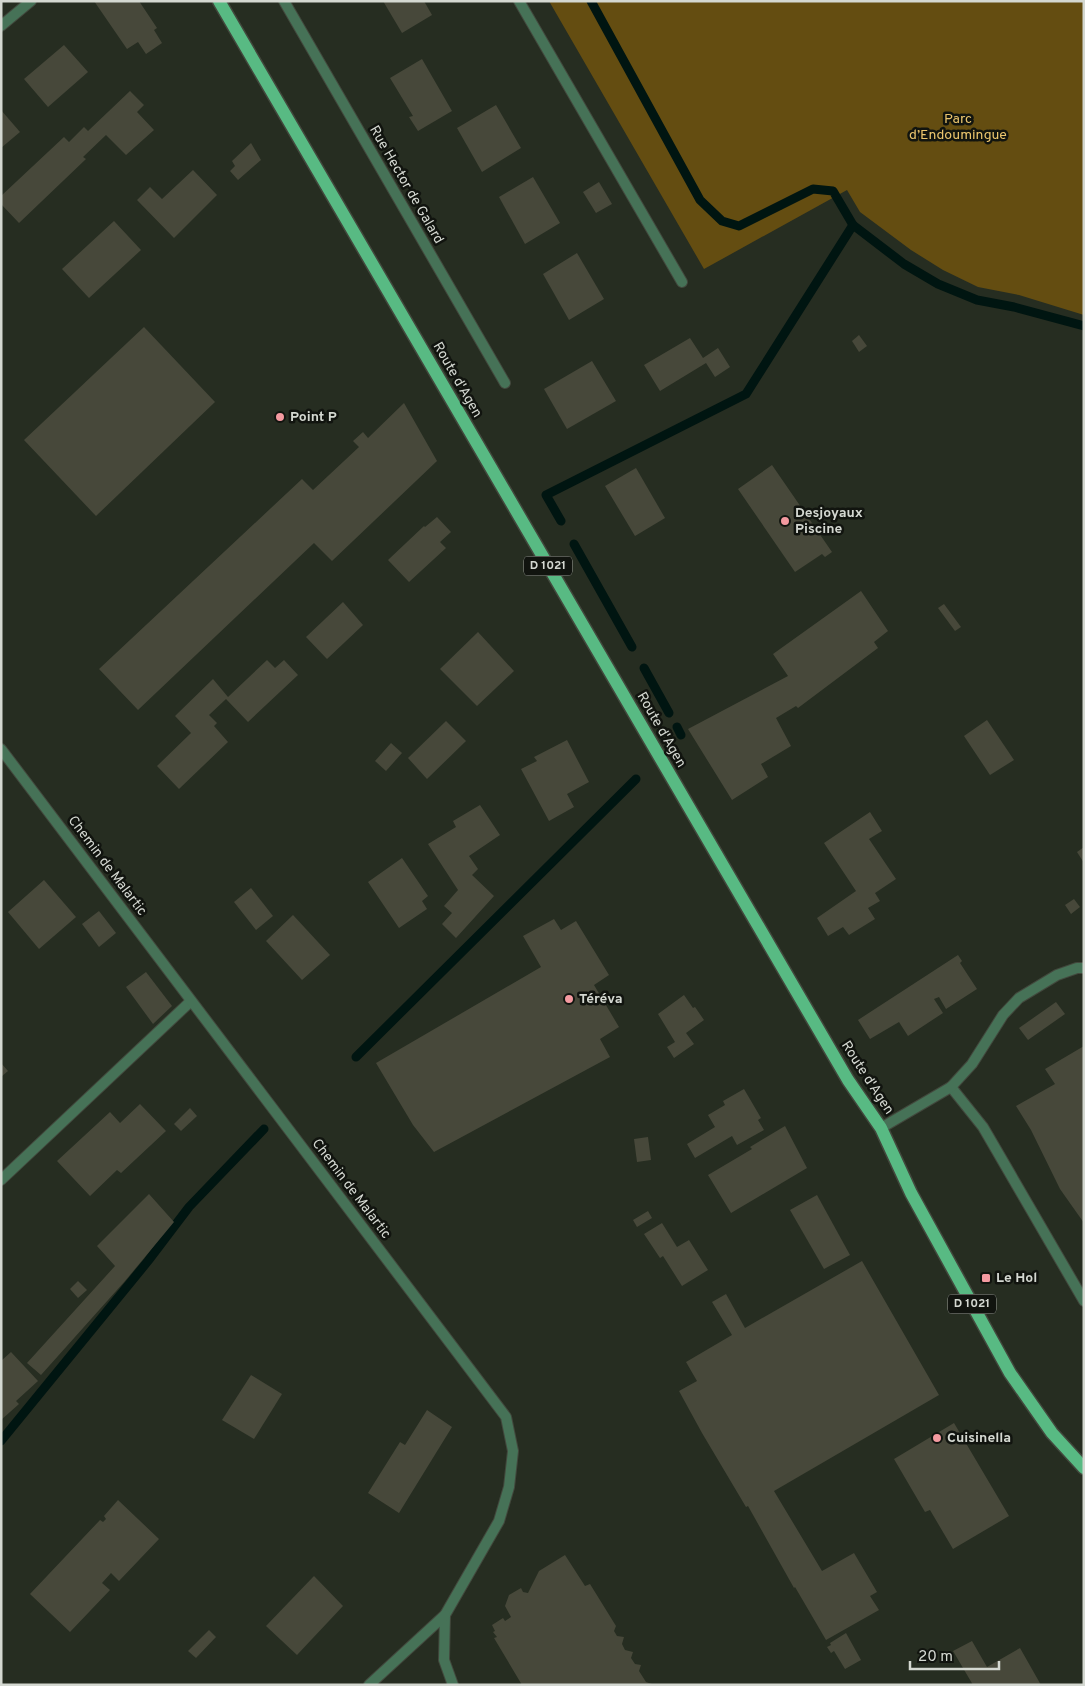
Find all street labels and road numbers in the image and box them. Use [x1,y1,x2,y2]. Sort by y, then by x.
street label: Rue Hector de Galard [365,123,447,247]
street label: Route d'Agen [429,339,485,421]
road number: D 1021 [524,556,572,576]
street label: Route d'Agen [633,689,689,771]
street label: Chemin de Malartic [64,813,150,919]
street label: Route d'Agen [837,1038,897,1118]
street label: Chemin de Malartic [308,1136,394,1242]
road number: D 1021 [948,1295,996,1314]

